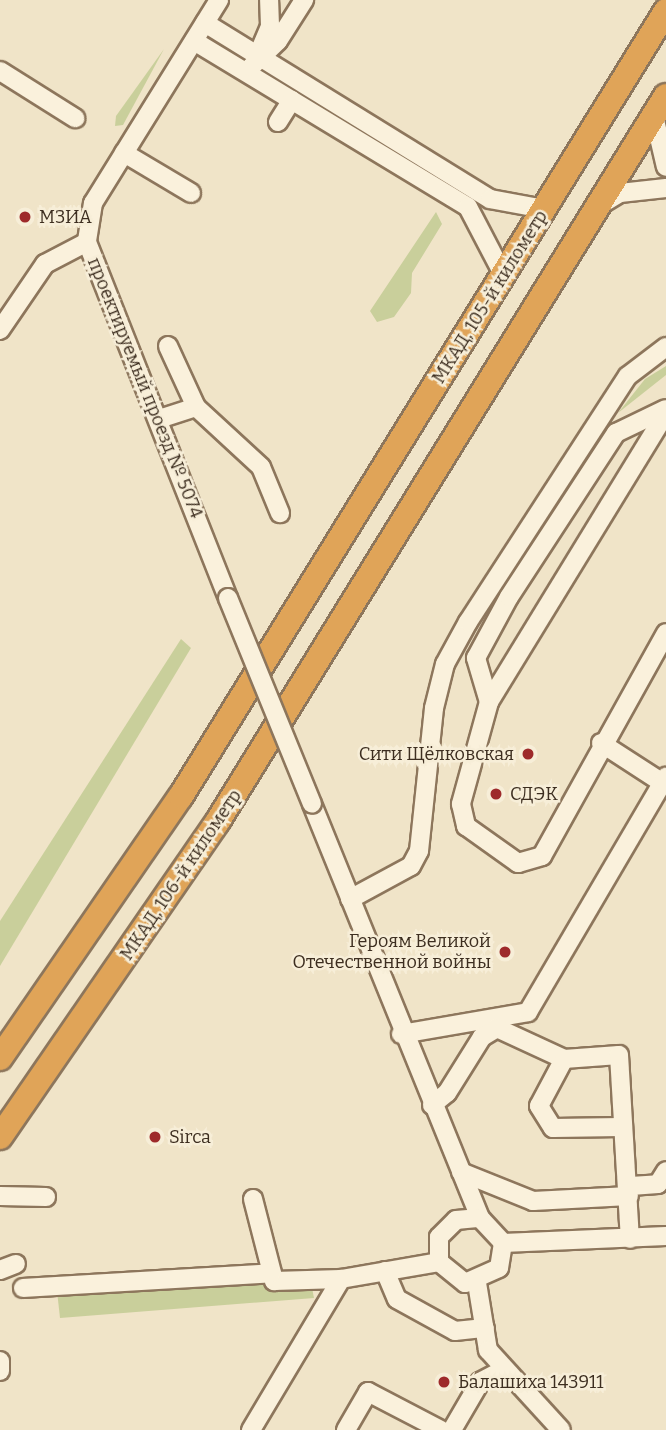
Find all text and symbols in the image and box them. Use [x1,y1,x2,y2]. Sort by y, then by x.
place label: МЗИА [39,206,92,228]
street label: МКАД, 105-й километр [428,206,552,388]
marker: МЗИА [17,209,33,225]
street label: проектируемый проезд № 5074 [83,255,207,521]
place label: Сити Щёлковская [359,743,514,765]
marker: Сити Щёлковская [520,746,536,762]
place label: СДЭК [510,783,558,805]
street label: МКАД, 106-й километр [116,786,246,964]
marker: СДЭК [488,786,504,802]
place label: Героям Великой Отечественной войны [292,931,491,974]
marker: Героям Великой Отечественной войны [497,944,513,960]
place label: Sirca [169,1126,211,1148]
marker: Sirca [147,1129,163,1145]
place label: Балашиха 143911 [458,1371,604,1393]
marker: Балашиха 143911 [436,1374,452,1390]

